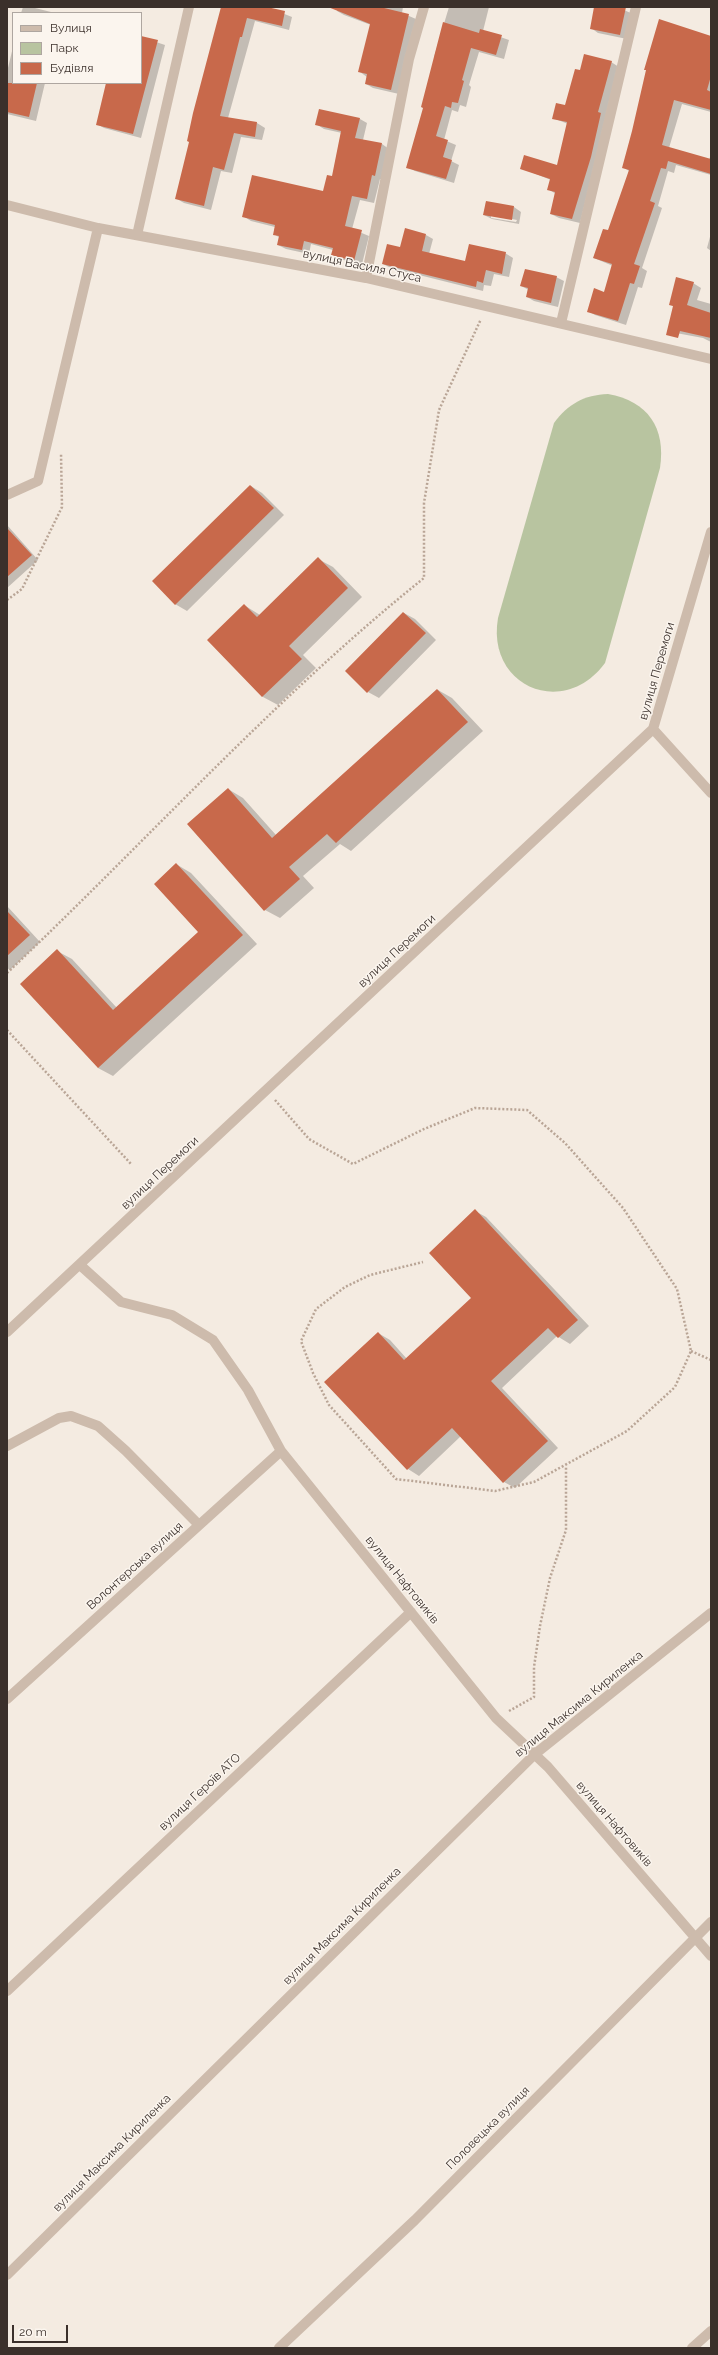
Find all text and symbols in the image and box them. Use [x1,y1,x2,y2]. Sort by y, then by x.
legend [12,12,142,84]
text: Вулиця [50,21,92,35]
text: Парк [50,41,79,55]
text: Будівля [50,61,93,75]
street label: вулиця Василя Стуса [301,246,423,286]
street label: вулиця Перемоги [636,621,678,721]
street label: вулиця Перемоги [355,911,439,991]
street label: вулиця Перемоги [118,1133,202,1213]
street label: Волонтерська вулиця [84,1519,186,1613]
street label: вулиця Нафтовиків [362,1533,442,1627]
street label: вулиця Максима Кириленка [512,1648,646,1760]
street label: вулиця Героїв АТО [156,1750,244,1834]
street label: вулиця Нафтовиків [573,1778,655,1870]
street label: вулиця Максима Кириленка [280,1864,404,1988]
street label: Половецька вулиця [443,2083,533,2173]
street label: вулиця Максима Кириленка [50,2091,174,2215]
scale bar [14,2317,70,2343]
text: 20 m [19,2325,47,2339]

